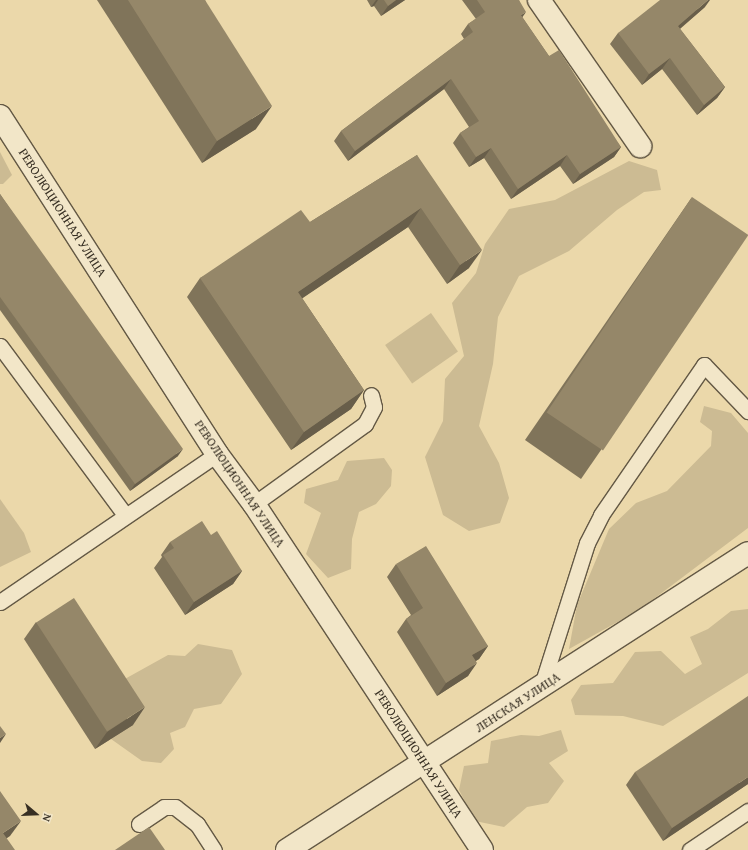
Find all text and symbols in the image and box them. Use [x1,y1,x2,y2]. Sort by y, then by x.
street label: РЕВОЛЮЦИОННАЯ УЛИЦА [15,146,109,280]
street label: РЕВОЛЮЦИОННАЯ УЛИЦА [191,417,287,551]
street label: ЛЕНСКАЯ УЛИЦА [473,670,563,736]
street label: РЕВОЛЮЦИОННАЯ УЛИЦА [371,687,465,821]
north arrow [16,794,56,834]
text: N [39,812,56,824]

